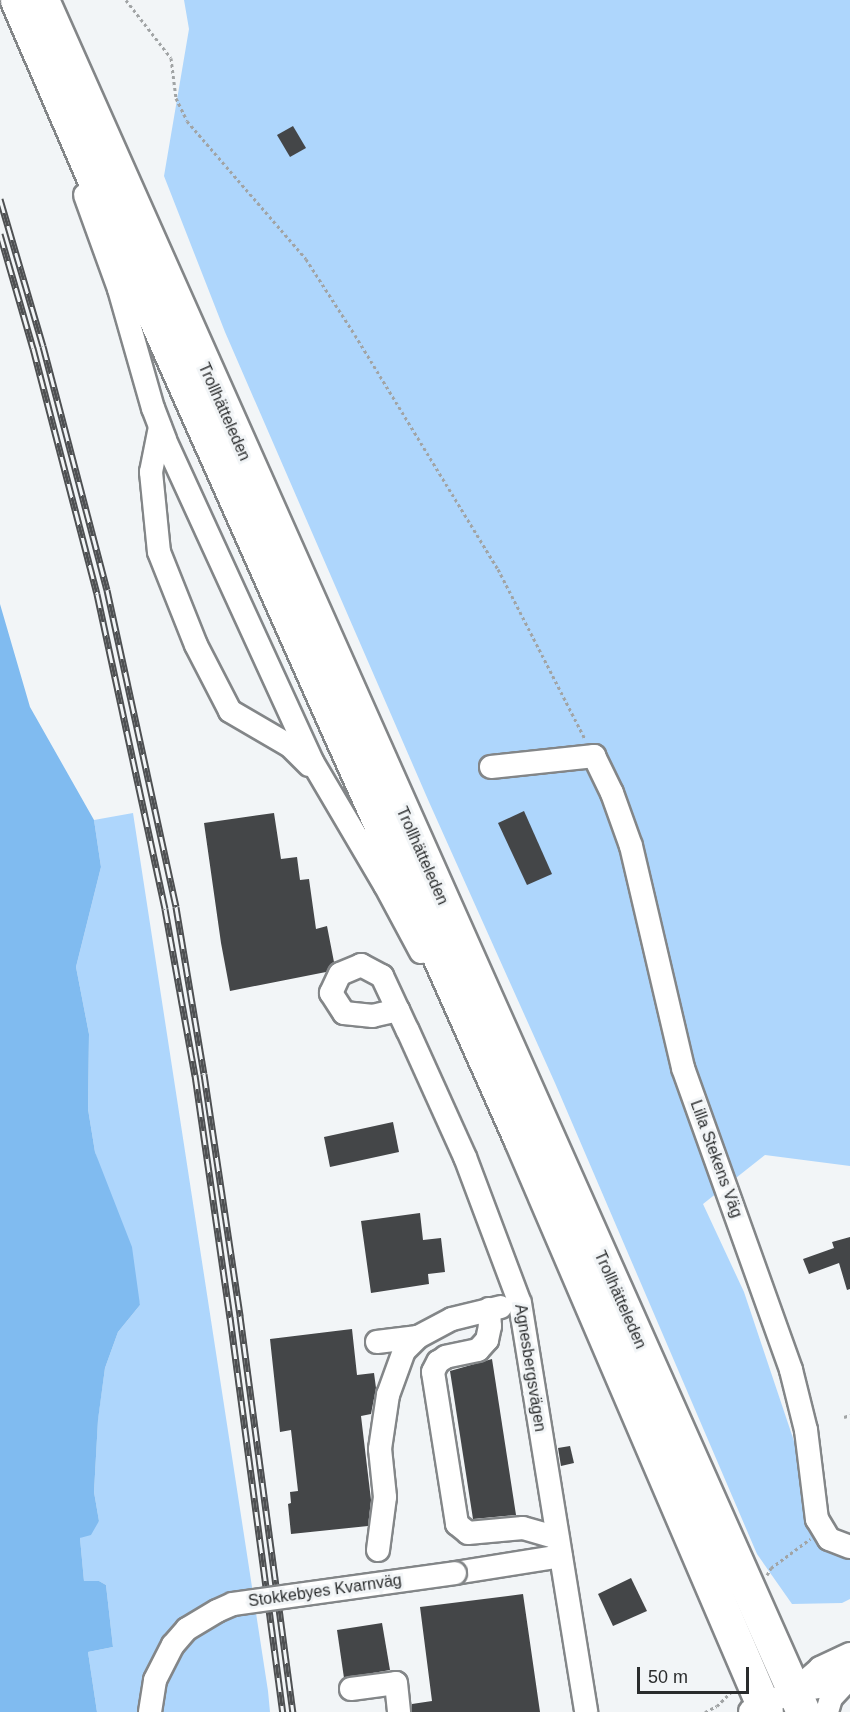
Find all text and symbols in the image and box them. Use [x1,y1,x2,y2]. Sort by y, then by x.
street label: Trollhätteleden [194,360,254,464]
street label: Trollhätteleden [392,804,452,908]
street label: Lilla Stekens Väg [686,1098,746,1220]
street label: Trollhätteleden [590,1248,650,1352]
street label: Agnesbergsvägen [510,1303,550,1433]
street label: Stokkebyes Kvarnväg [247,1571,403,1611]
scale bar [640,1655,752,1693]
text: 50 m [648,1667,688,1687]

